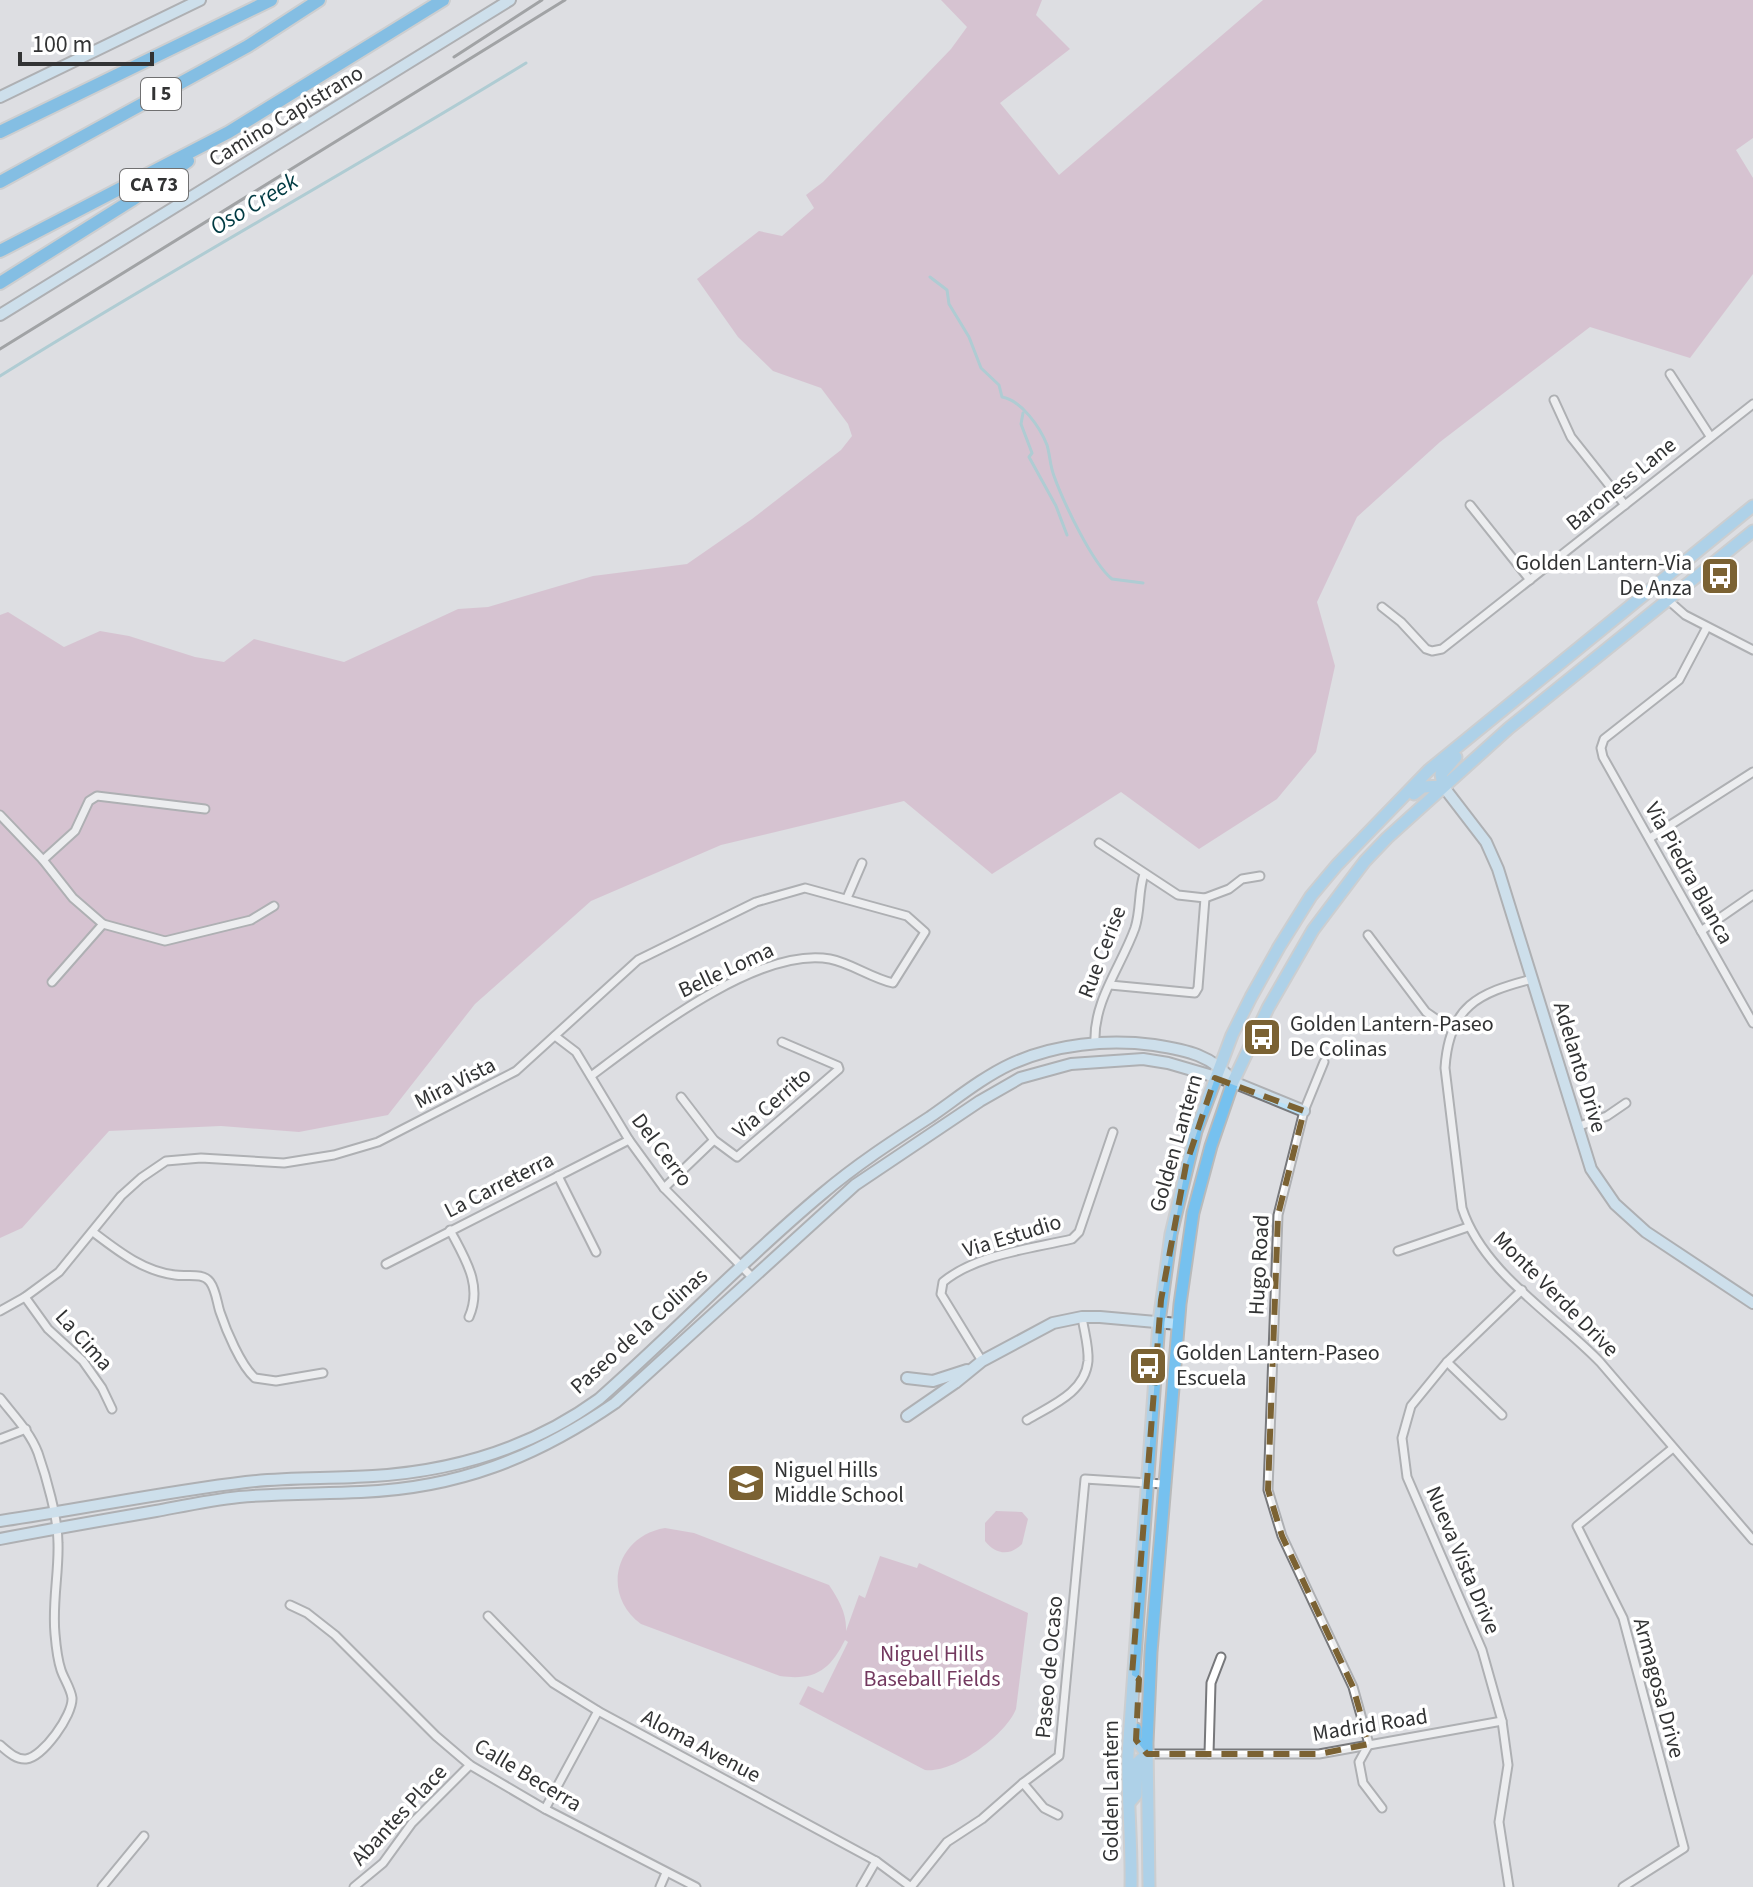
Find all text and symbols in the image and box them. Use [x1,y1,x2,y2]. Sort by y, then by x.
scale bar [20,16,152,66]
text: 100 m [32,27,92,62]
street label: Camino Capistrano [203,57,369,175]
road number: I 5 [141,78,181,110]
water label: Oso Creek [203,164,305,244]
road number: CA 73 [120,169,188,201]
street label: Baroness Lane [1559,429,1683,539]
place label: Golden Lantern-Via De Anza [1516,547,1692,604]
bus stop icon: Golden Lantern-Via De Anza [1699,555,1741,597]
street label: Via Piedra Blanca [1637,796,1741,950]
street label: Rue Cerise [1070,901,1134,1003]
street label: Belle Loma [673,934,779,1006]
street label: Adelanto Drive [1545,998,1615,1136]
place label: Golden Lantern-Paseo De Colinas [1290,1008,1494,1065]
bus stop icon: Golden Lantern-Paseo De Colinas [1241,1016,1283,1058]
street label: Mira Vista [409,1049,501,1117]
street label: Via Cerrito [725,1060,819,1146]
street label: Golden Lantern [1141,1070,1211,1216]
street label: Del Cerro [624,1106,700,1194]
street label: La Carreterra [439,1144,559,1226]
street label: Via Estudio [959,1206,1065,1266]
street label: Hugo Road [1240,1214,1278,1316]
street label: Monte Verde Drive [1486,1224,1626,1364]
street label: Paseo de la Colinas [563,1260,715,1402]
street label: La Cima [48,1302,120,1378]
place label: Golden Lantern-Paseo Escuela [1176,1337,1380,1394]
bus stop icon: Golden Lantern-Paseo Escuela [1127,1345,1169,1387]
place label: Niguel Hills Middle School [774,1454,904,1511]
school or university icon: Niguel Hills Middle School [725,1462,767,1504]
street label: Nueva Vista Drive [1417,1481,1509,1639]
street label: Paseo de Ocaso [1027,1594,1071,1740]
street label: Armagosa Drive [1625,1614,1693,1762]
park label: Niguel Hills Baseball Fields [864,1638,1000,1695]
street label: Madrid Road [1310,1700,1430,1750]
street label: Aloma Avenue [636,1701,766,1791]
street label: Golden Lantern [1095,1720,1127,1862]
street label: Calle Becerra [468,1730,588,1820]
street label: Abantes Place [344,1757,454,1873]

